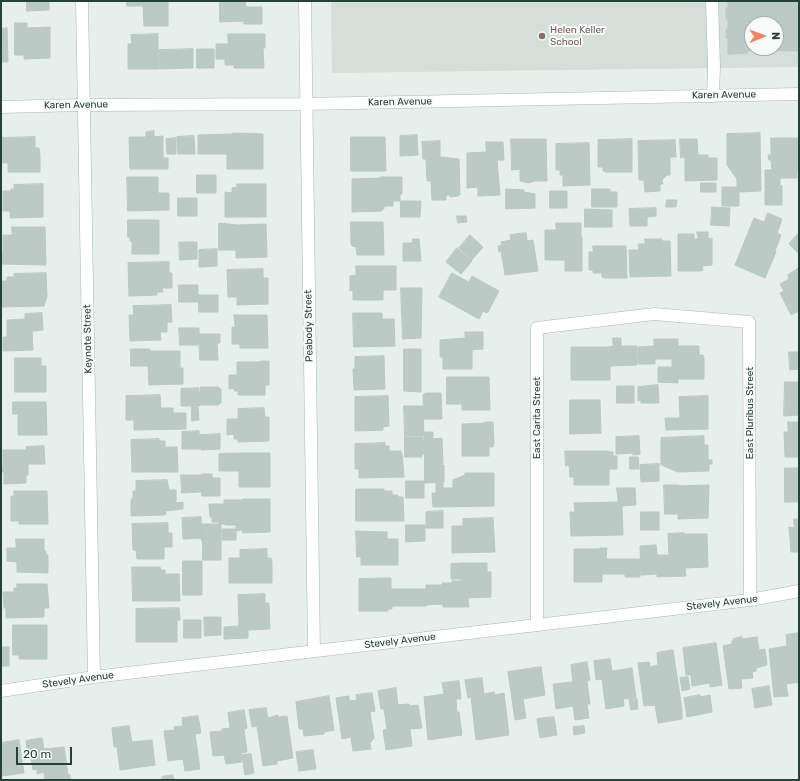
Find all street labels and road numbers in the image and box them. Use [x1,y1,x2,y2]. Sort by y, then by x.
street label: Karen Avenue [692,88,756,102]
street label: Karen Avenue [368,95,432,109]
street label: Karen Avenue [44,98,108,112]
street label: Peabody Street [302,290,316,362]
street label: Keynote Street [81,304,95,374]
street label: East Pluribus Street [744,367,756,459]
street label: East Carita Street [531,377,543,459]
street label: Stevely Avenue [686,593,758,613]
street label: Stevely Avenue [364,631,436,651]
street label: Stevely Avenue [42,669,114,691]

